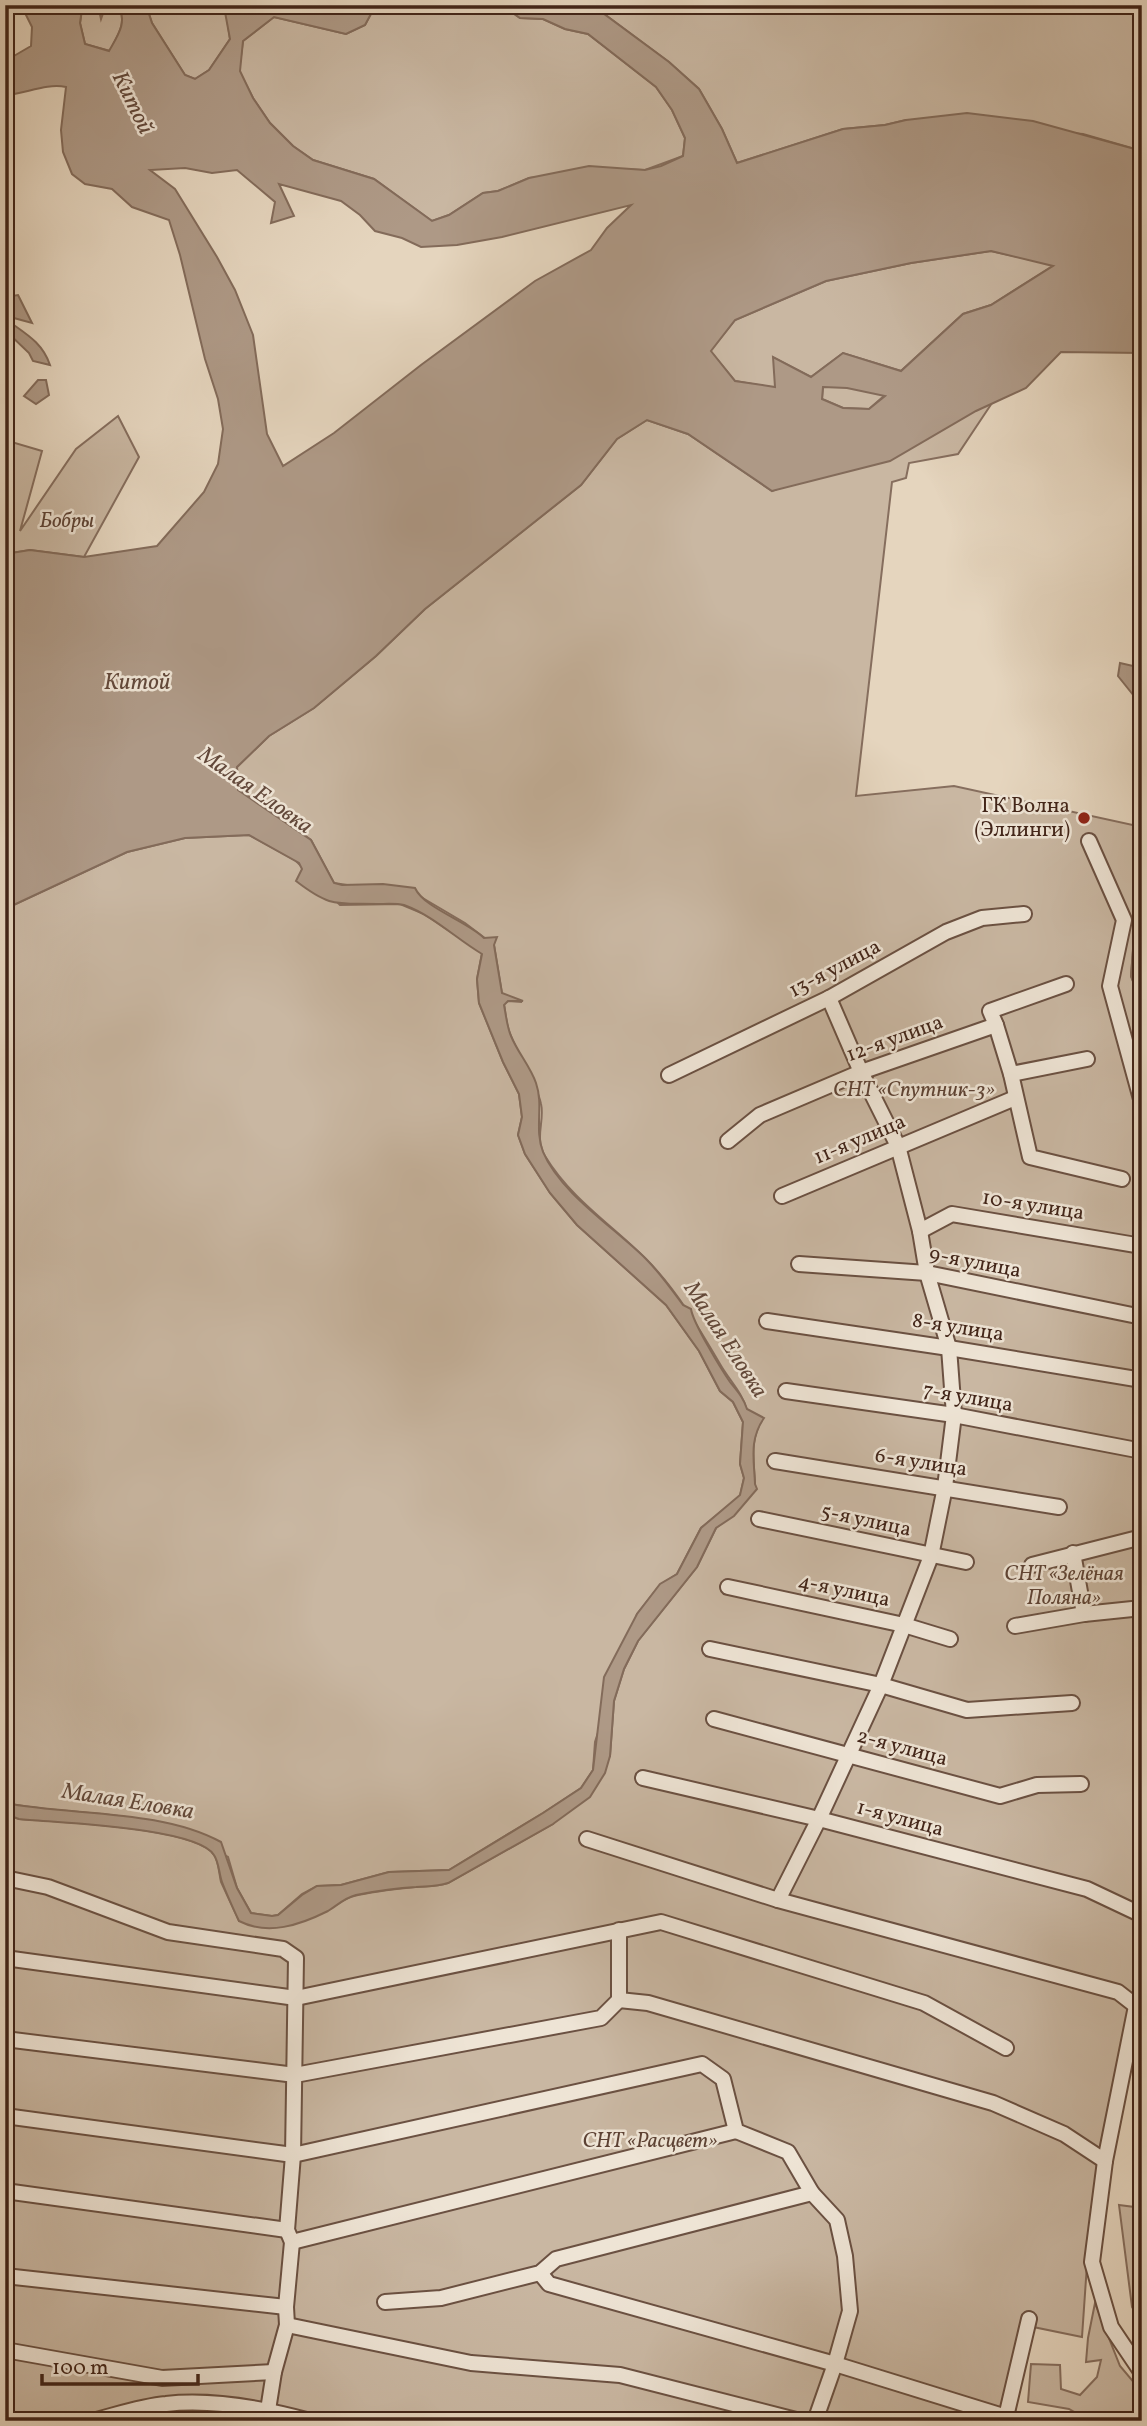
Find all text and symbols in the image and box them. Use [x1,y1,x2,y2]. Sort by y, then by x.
water label: Китой [103,66,161,140]
park label: Бобры [40,507,94,536]
water label: Китой [104,667,171,699]
water label: Малая Еловка [190,739,319,842]
place label: ГК Волна (Эллинги) [974,792,1070,845]
marker: ГК Волна (Эллинги) [1076,810,1092,826]
street label: 13-я улица [784,933,886,1005]
street label: 12-я улица [842,1008,948,1070]
park label: СНТ «Спутник-3» [833,1076,995,1105]
street label: 11-я улица [809,1108,911,1172]
street label: 10-я улица [980,1184,1086,1228]
street label: 9-я улица [926,1240,1024,1286]
water label: Малая Еловка [675,1275,775,1405]
street label: 8-я улица [910,1306,1006,1350]
street label: 7-я улица [921,1376,1015,1420]
street label: 6-я улица [873,1441,969,1485]
street label: 5-я улица [818,1497,914,1545]
park label: СНТ «Зелёная Поляна» [1004,1560,1124,1613]
street label: 4-я улица [795,1567,893,1615]
street label: 2-я улица [853,1722,951,1774]
water label: Малая Еловка [59,1776,196,1828]
street label: 1-я улица [853,1793,947,1845]
park label: СНТ «Расцвет» [582,2127,718,2156]
scale bar [42,2342,198,2386]
text: 100 m [52,2354,109,2383]

